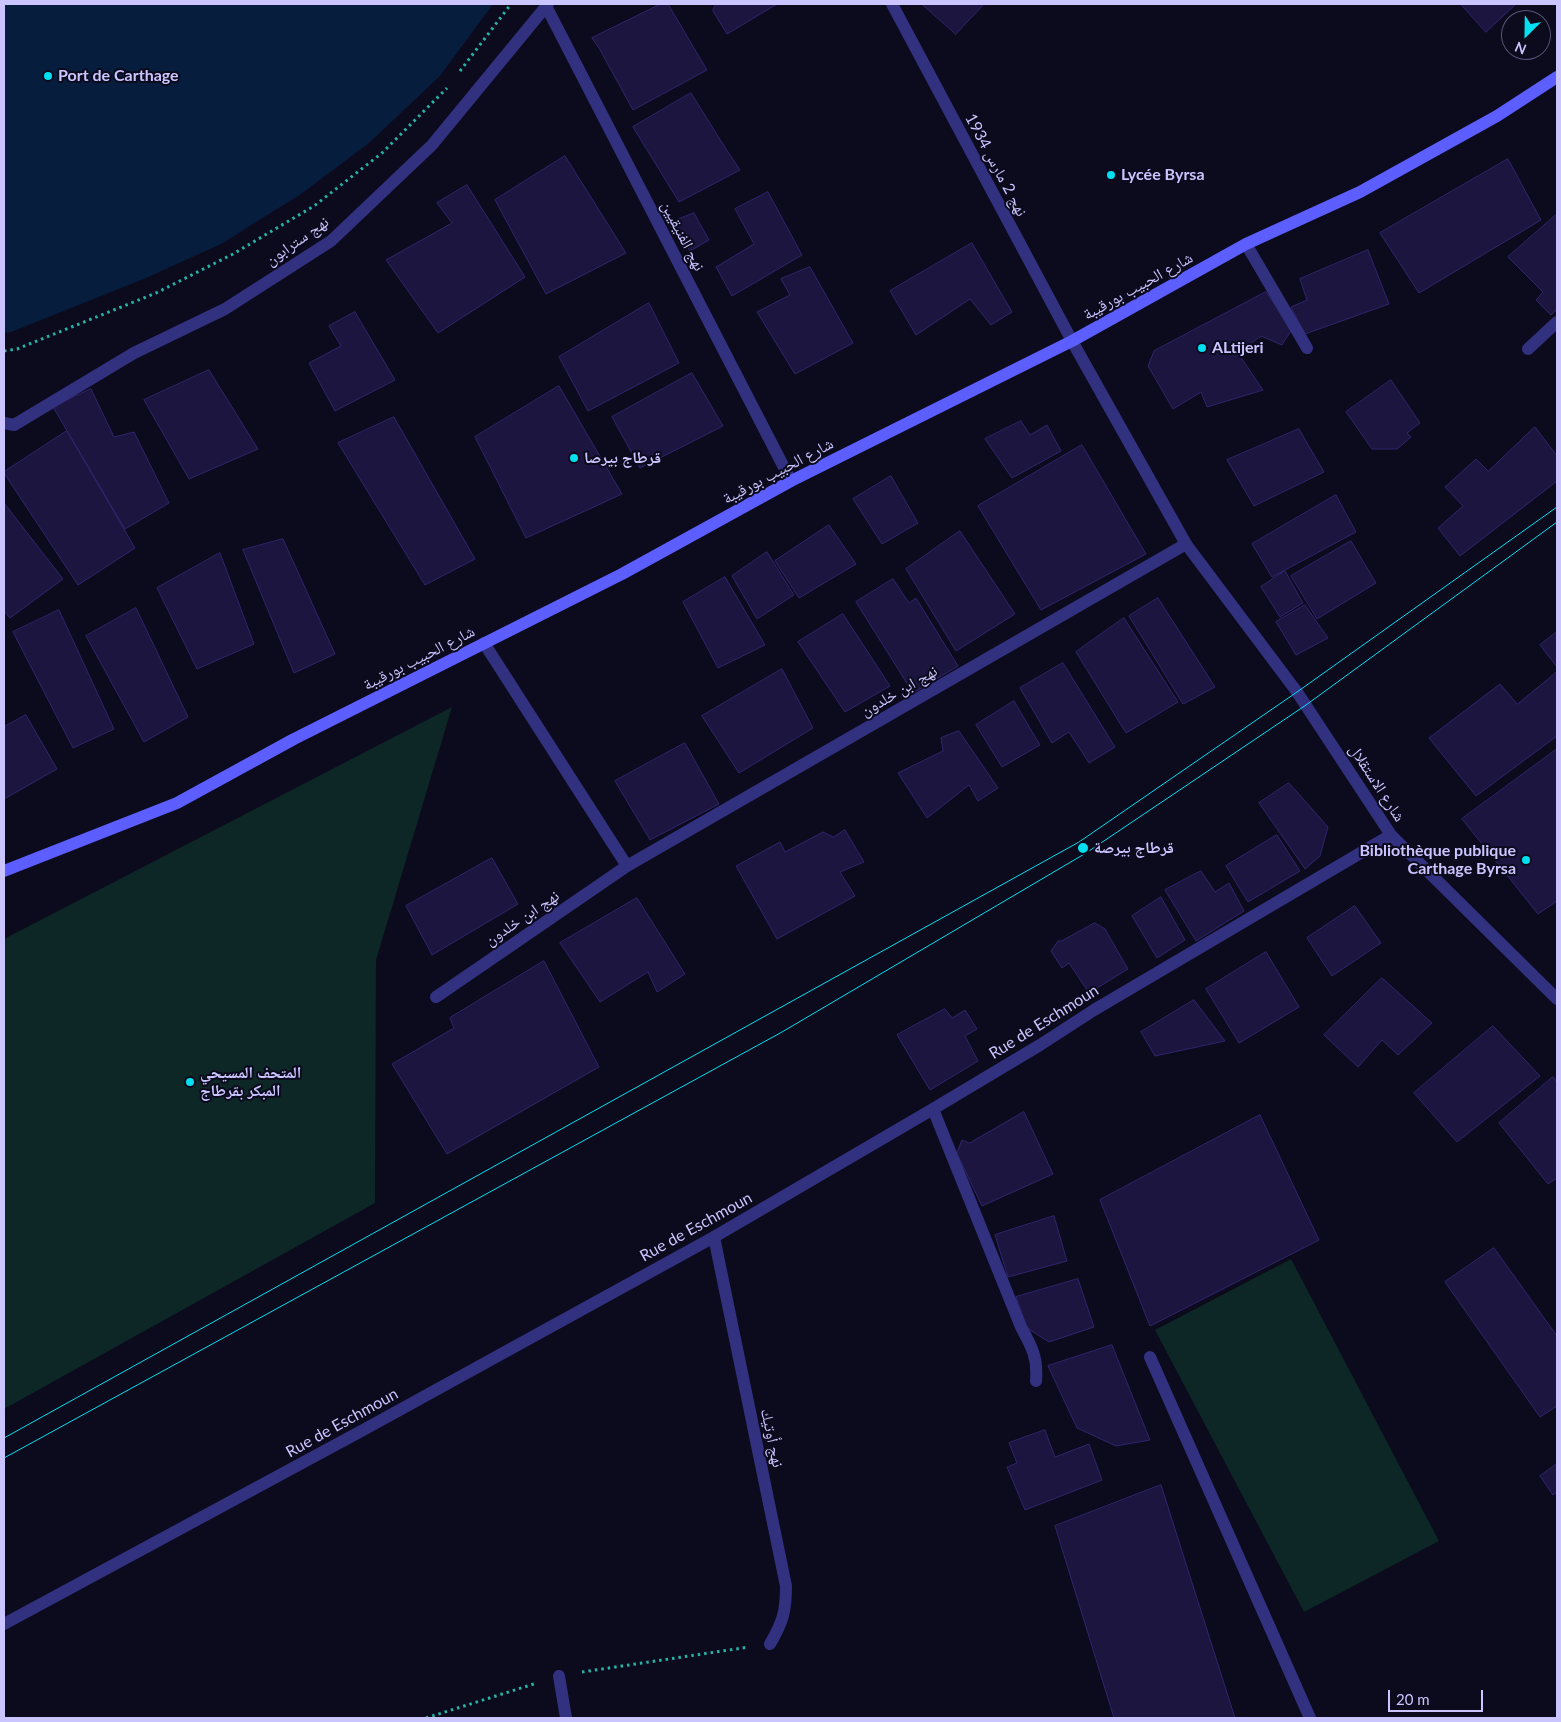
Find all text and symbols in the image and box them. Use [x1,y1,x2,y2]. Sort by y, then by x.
north arrow [1501,10,1551,60]
text: N [1512,38,1529,58]
place label: Port de Carthage [58,66,179,86]
marker: Port de Carthage [42,70,54,82]
street label: نهج 2 مارس 1934 [961,110,1031,220]
place label: Lycée Byrsa [1121,165,1205,185]
marker: Lycée Byrsa [1105,169,1117,181]
street label: نهج الفنيقيين [657,198,709,274]
street label: نهج سترابون [262,212,332,270]
street label: شارع الحبيب بورقيبة [1080,248,1196,324]
place label: ALtijeri [1212,338,1264,358]
marker: ALtijeri [1196,342,1208,354]
street label: شارع الحبيب بورقيبة [719,434,837,508]
place label: قرطاج بيرصا [584,448,661,468]
marker: قرطاج بيرصا [568,452,580,464]
street label: شارع الحبيب بورقيبة [360,622,478,694]
street label: نهج ابن خلدون [857,661,941,721]
street label: شارع الاستقلال [1345,741,1409,825]
place label: قرطاج بيرصة [1094,838,1174,858]
marker: قرطاج بيرصة [1076,841,1090,855]
place label: Bibliothèque publique Carthage Byrsa [1359,841,1516,879]
marker: Bibliothèque publique Carthage Byrsa [1520,854,1532,866]
street label: نهج ابن خلدون [481,886,563,950]
street label: Rue de Eschmoun [986,981,1102,1063]
place label: المتحف المسيحي المبكر بقرطاج [200,1063,301,1101]
marker: المتحف المسيحي المبكر بقرطاج [184,1076,196,1088]
street label: Rue de Eschmoun [637,1188,755,1266]
street label: Rue de Eschmoun [283,1384,401,1462]
street label: نهج أوتيك [756,1407,788,1469]
scale bar [1391,1680,1486,1712]
text: 20 m [1396,1690,1430,1708]

